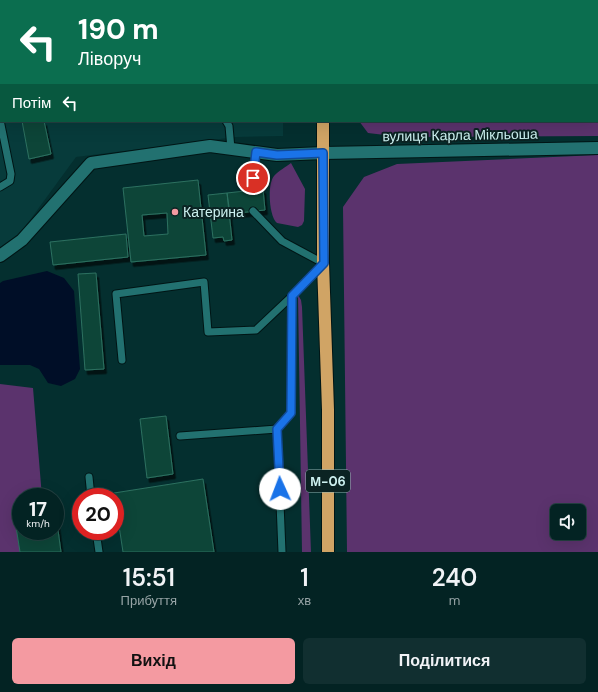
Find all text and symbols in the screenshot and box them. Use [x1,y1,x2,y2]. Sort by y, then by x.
text: 190 m [78,11,159,48]
icon: left [12,16,64,68]
text: Ліворуч [78,47,141,71]
icon: left [59,92,81,114]
text: Потім [12,93,51,113]
street label: вулиця Карла Мікльоша [382,125,538,145]
pin [236,161,270,195]
icon: arrive [242,167,264,189]
place label: Катерина [183,203,244,221]
marker: Катерина [170,207,180,217]
position arrow [259,468,301,510]
road number: М-06 [306,470,350,492]
speed limit sign: 20 [72,488,124,540]
text: 17 [29,496,47,522]
map controls [550,504,586,540]
button: sound [550,504,586,540]
text: km/h [26,517,50,530]
text: 15:51 [123,562,175,593]
text: 1 [300,562,309,593]
text: 240 [432,562,477,593]
text: Прибуття [121,592,177,609]
text: хв [298,592,311,609]
text: m [449,592,460,609]
button: Вихід [12,638,295,684]
button: Поділитися [303,638,586,684]

